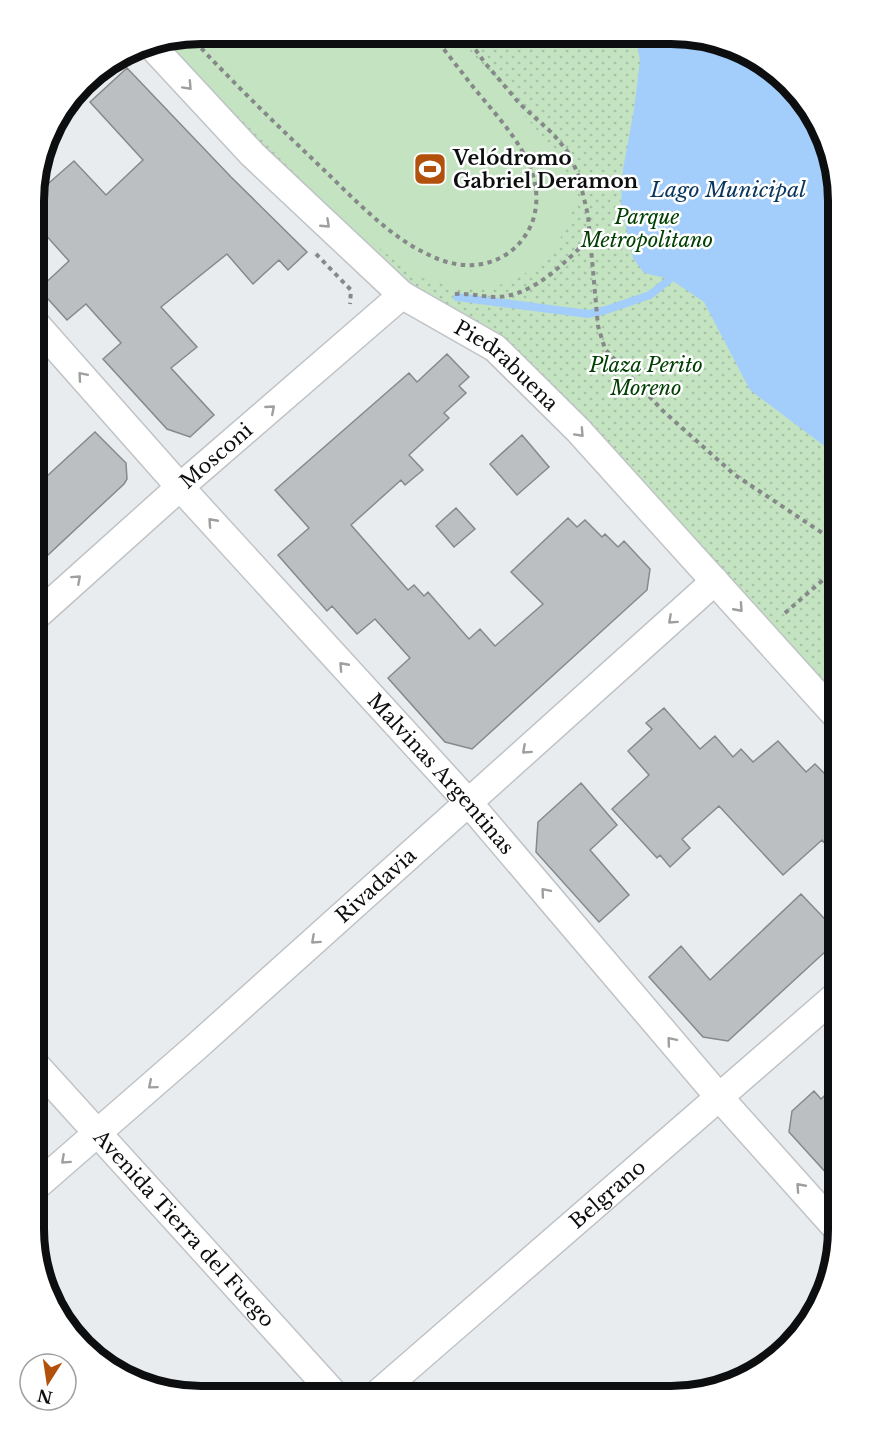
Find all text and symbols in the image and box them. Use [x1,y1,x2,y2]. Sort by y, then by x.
one-way arrow [181,79,192,90]
place label: Velódromo Gabriel Deramon [452,146,639,193]
sports icon: Velódromo Gabriel Deramon [412,151,448,187]
water label: Lago Municipal [649,177,806,203]
park label: Parque Metropolitano [580,205,713,252]
one-way arrow [318,217,329,228]
street label: Piedrabuena [450,315,564,416]
park label: Plaza Perito Moreno [588,353,703,400]
one-way arrow [78,373,89,383]
one-way arrow [264,405,275,416]
street label: Mosconi [175,418,257,494]
one-way arrow [573,426,584,436]
one-way arrow [208,518,219,529]
one-way arrow [71,575,81,586]
one-way arrow [732,601,743,612]
one-way arrow [668,613,678,624]
one-way arrow [339,662,350,673]
street label: Malvinas Argentinas [363,688,519,859]
one-way arrow [522,743,533,754]
street label: Rivadavia [331,843,422,928]
one-way arrow [541,888,552,899]
one-way arrow [312,933,322,944]
one-way arrow [667,1037,678,1048]
one-way arrow [148,1078,159,1089]
street label: Avenida Tierra del Fuego [88,1124,280,1332]
one-way arrow [61,1153,72,1164]
street label: Belgrano [565,1155,650,1234]
one-way arrow [796,1184,807,1194]
north arrow [18,1352,78,1412]
text: N [35,1385,54,1408]

